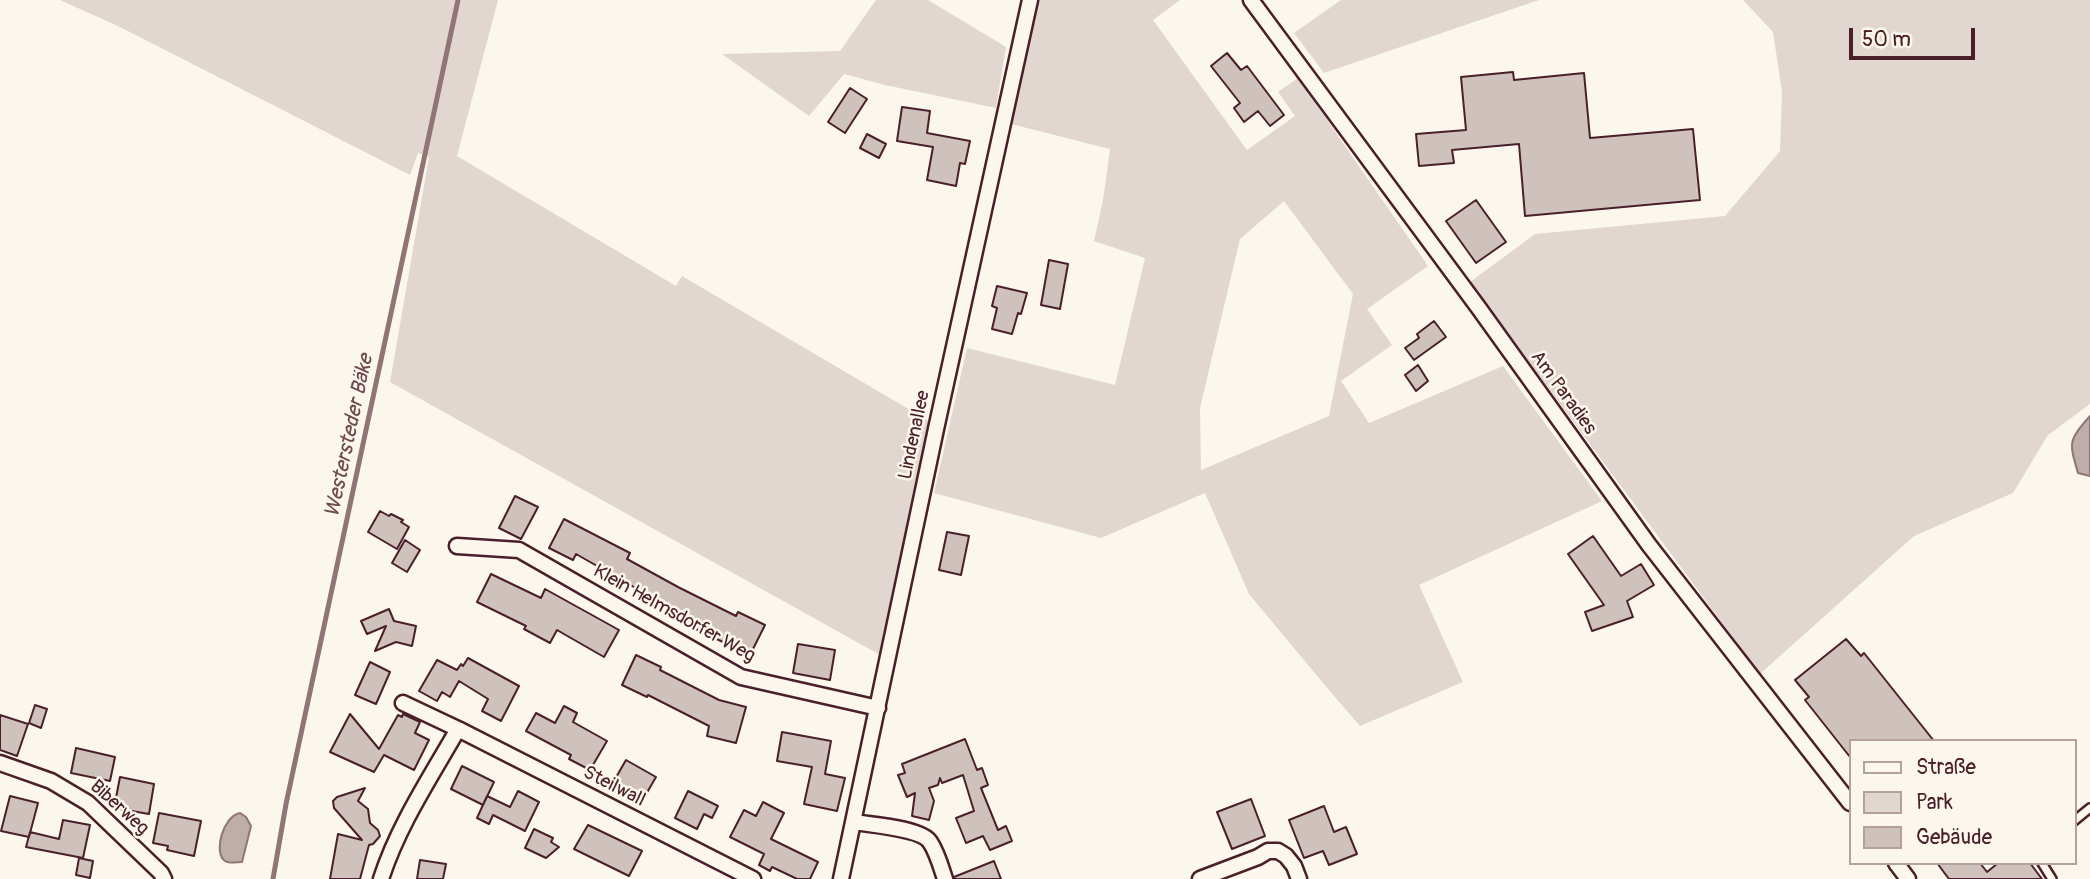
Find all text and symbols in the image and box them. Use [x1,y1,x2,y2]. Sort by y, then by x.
scale bar [1852,14,1978,58]
text: 50 m [1862,26,1911,53]
street label: Am Paradies [1525,347,1601,439]
water label: Westersteder Bäke [320,352,380,520]
street label: Lindenallee [894,388,936,482]
street label: Klein Helmsdorfer Weg [589,560,759,668]
legend [1848,739,2076,865]
text: Straße [1916,754,1976,781]
street label: Steilwall [579,762,649,812]
street label: Biberweg [85,776,153,840]
text: Park [1916,789,1953,816]
text: Gebäude [1916,824,1992,851]

